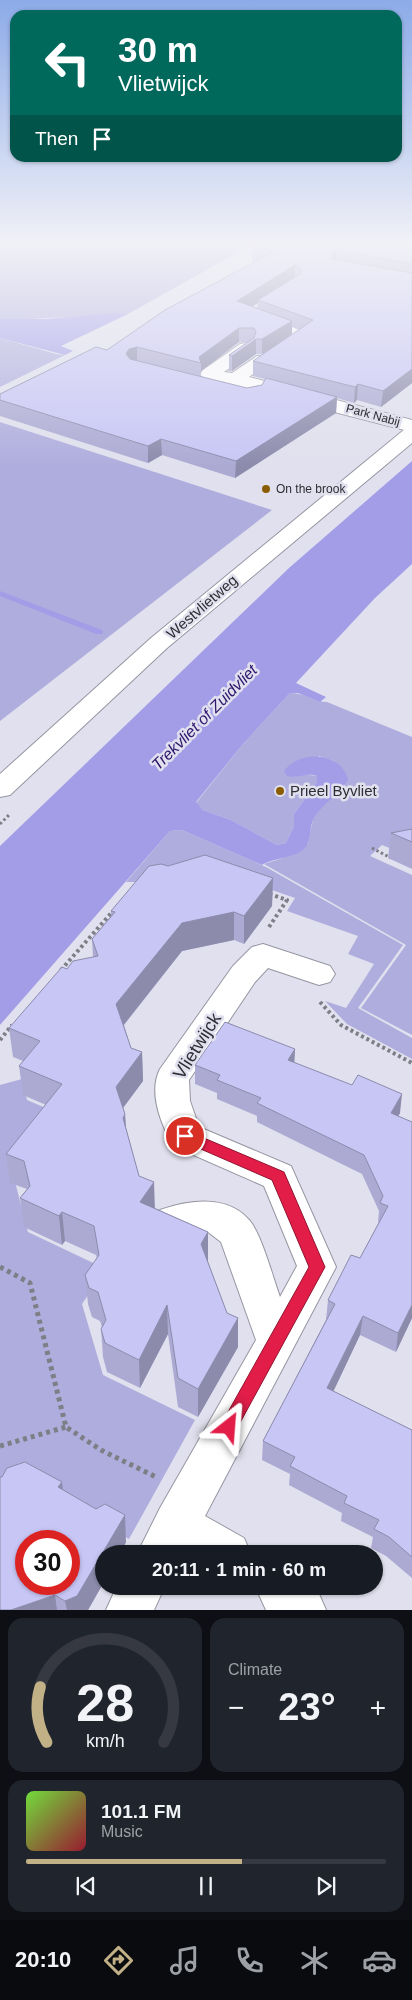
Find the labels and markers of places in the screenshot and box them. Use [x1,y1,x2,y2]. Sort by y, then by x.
place label: On the brook [276,482,346,496]
marker: On the brook [260,483,272,495]
place label: Prieel Byvliet [290,782,378,799]
marker: Prieel Byvliet [274,785,286,797]
pin [164,1115,206,1157]

